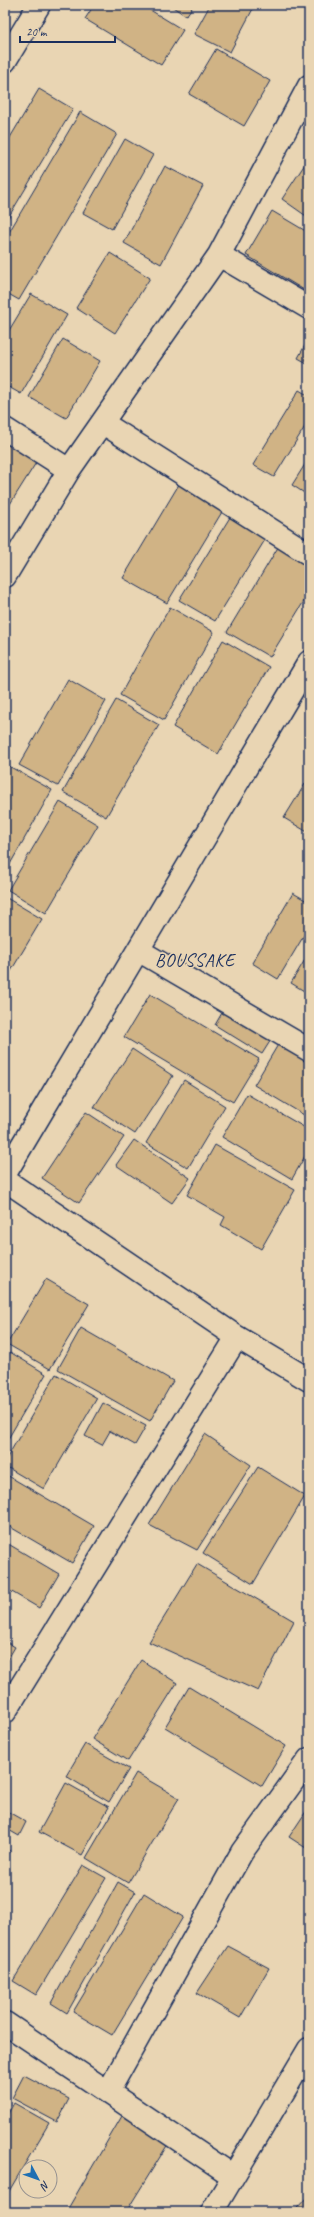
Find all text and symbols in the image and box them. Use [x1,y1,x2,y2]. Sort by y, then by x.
scale bar [20,18,115,44]
text: 20 m [26,24,48,40]
district label: BOUSSAKE [155,949,236,971]
north arrow [18,2159,58,2199]
text: N [37,2178,53,2194]

